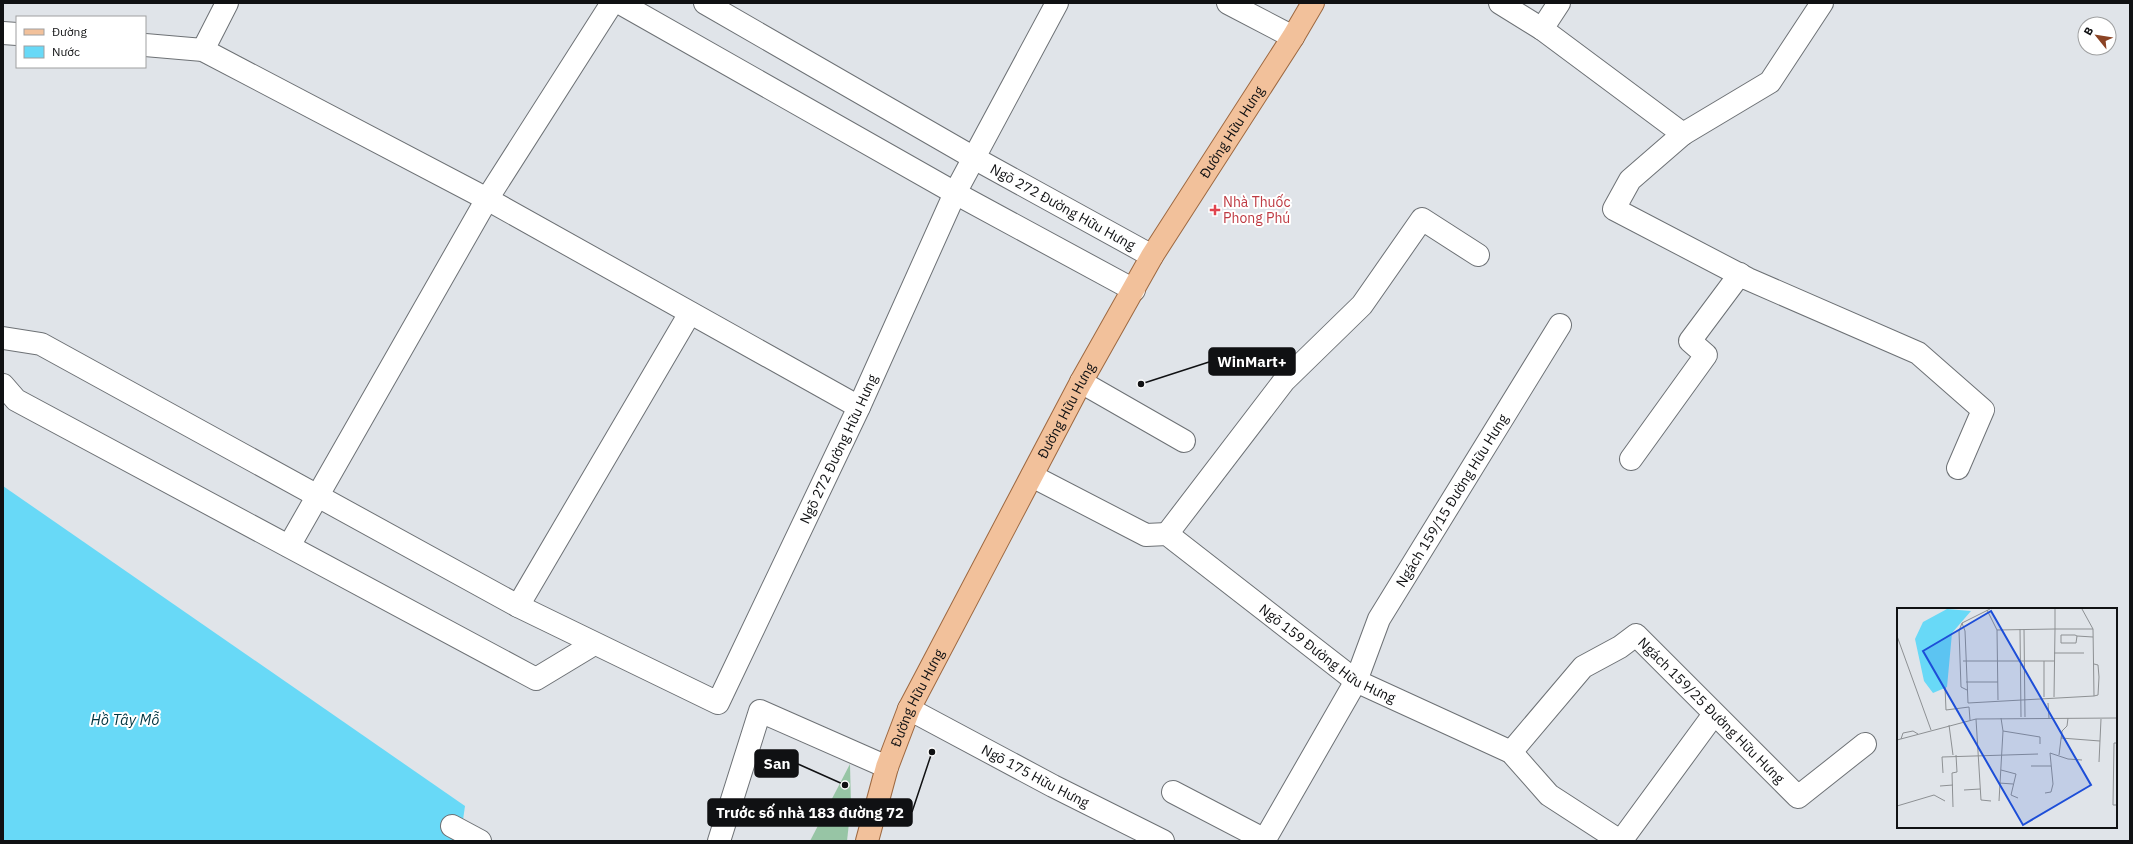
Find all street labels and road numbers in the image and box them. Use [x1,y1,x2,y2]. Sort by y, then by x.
street label: Đường Hữu Hưng [1195,82,1268,182]
street label: Ngõ 272 Đường Hữu Hưng [987,160,1139,254]
street label: Đường Hữu Hưng [1033,359,1099,462]
street label: Ngõ 272 Đường Hữu Hưng [796,371,882,527]
street label: Ngách 159/15 Đường Hữu Hưng [1392,410,1512,590]
street label: Ngõ 159 Đường Hữu Hưng [1255,600,1399,707]
street label: Ngách 159/25 Đường Hữu Hưng [1634,633,1789,788]
street label: Đường Hữu Hưng [886,645,948,749]
street label: Ngõ 175 Hữu Hưng [978,740,1093,812]

